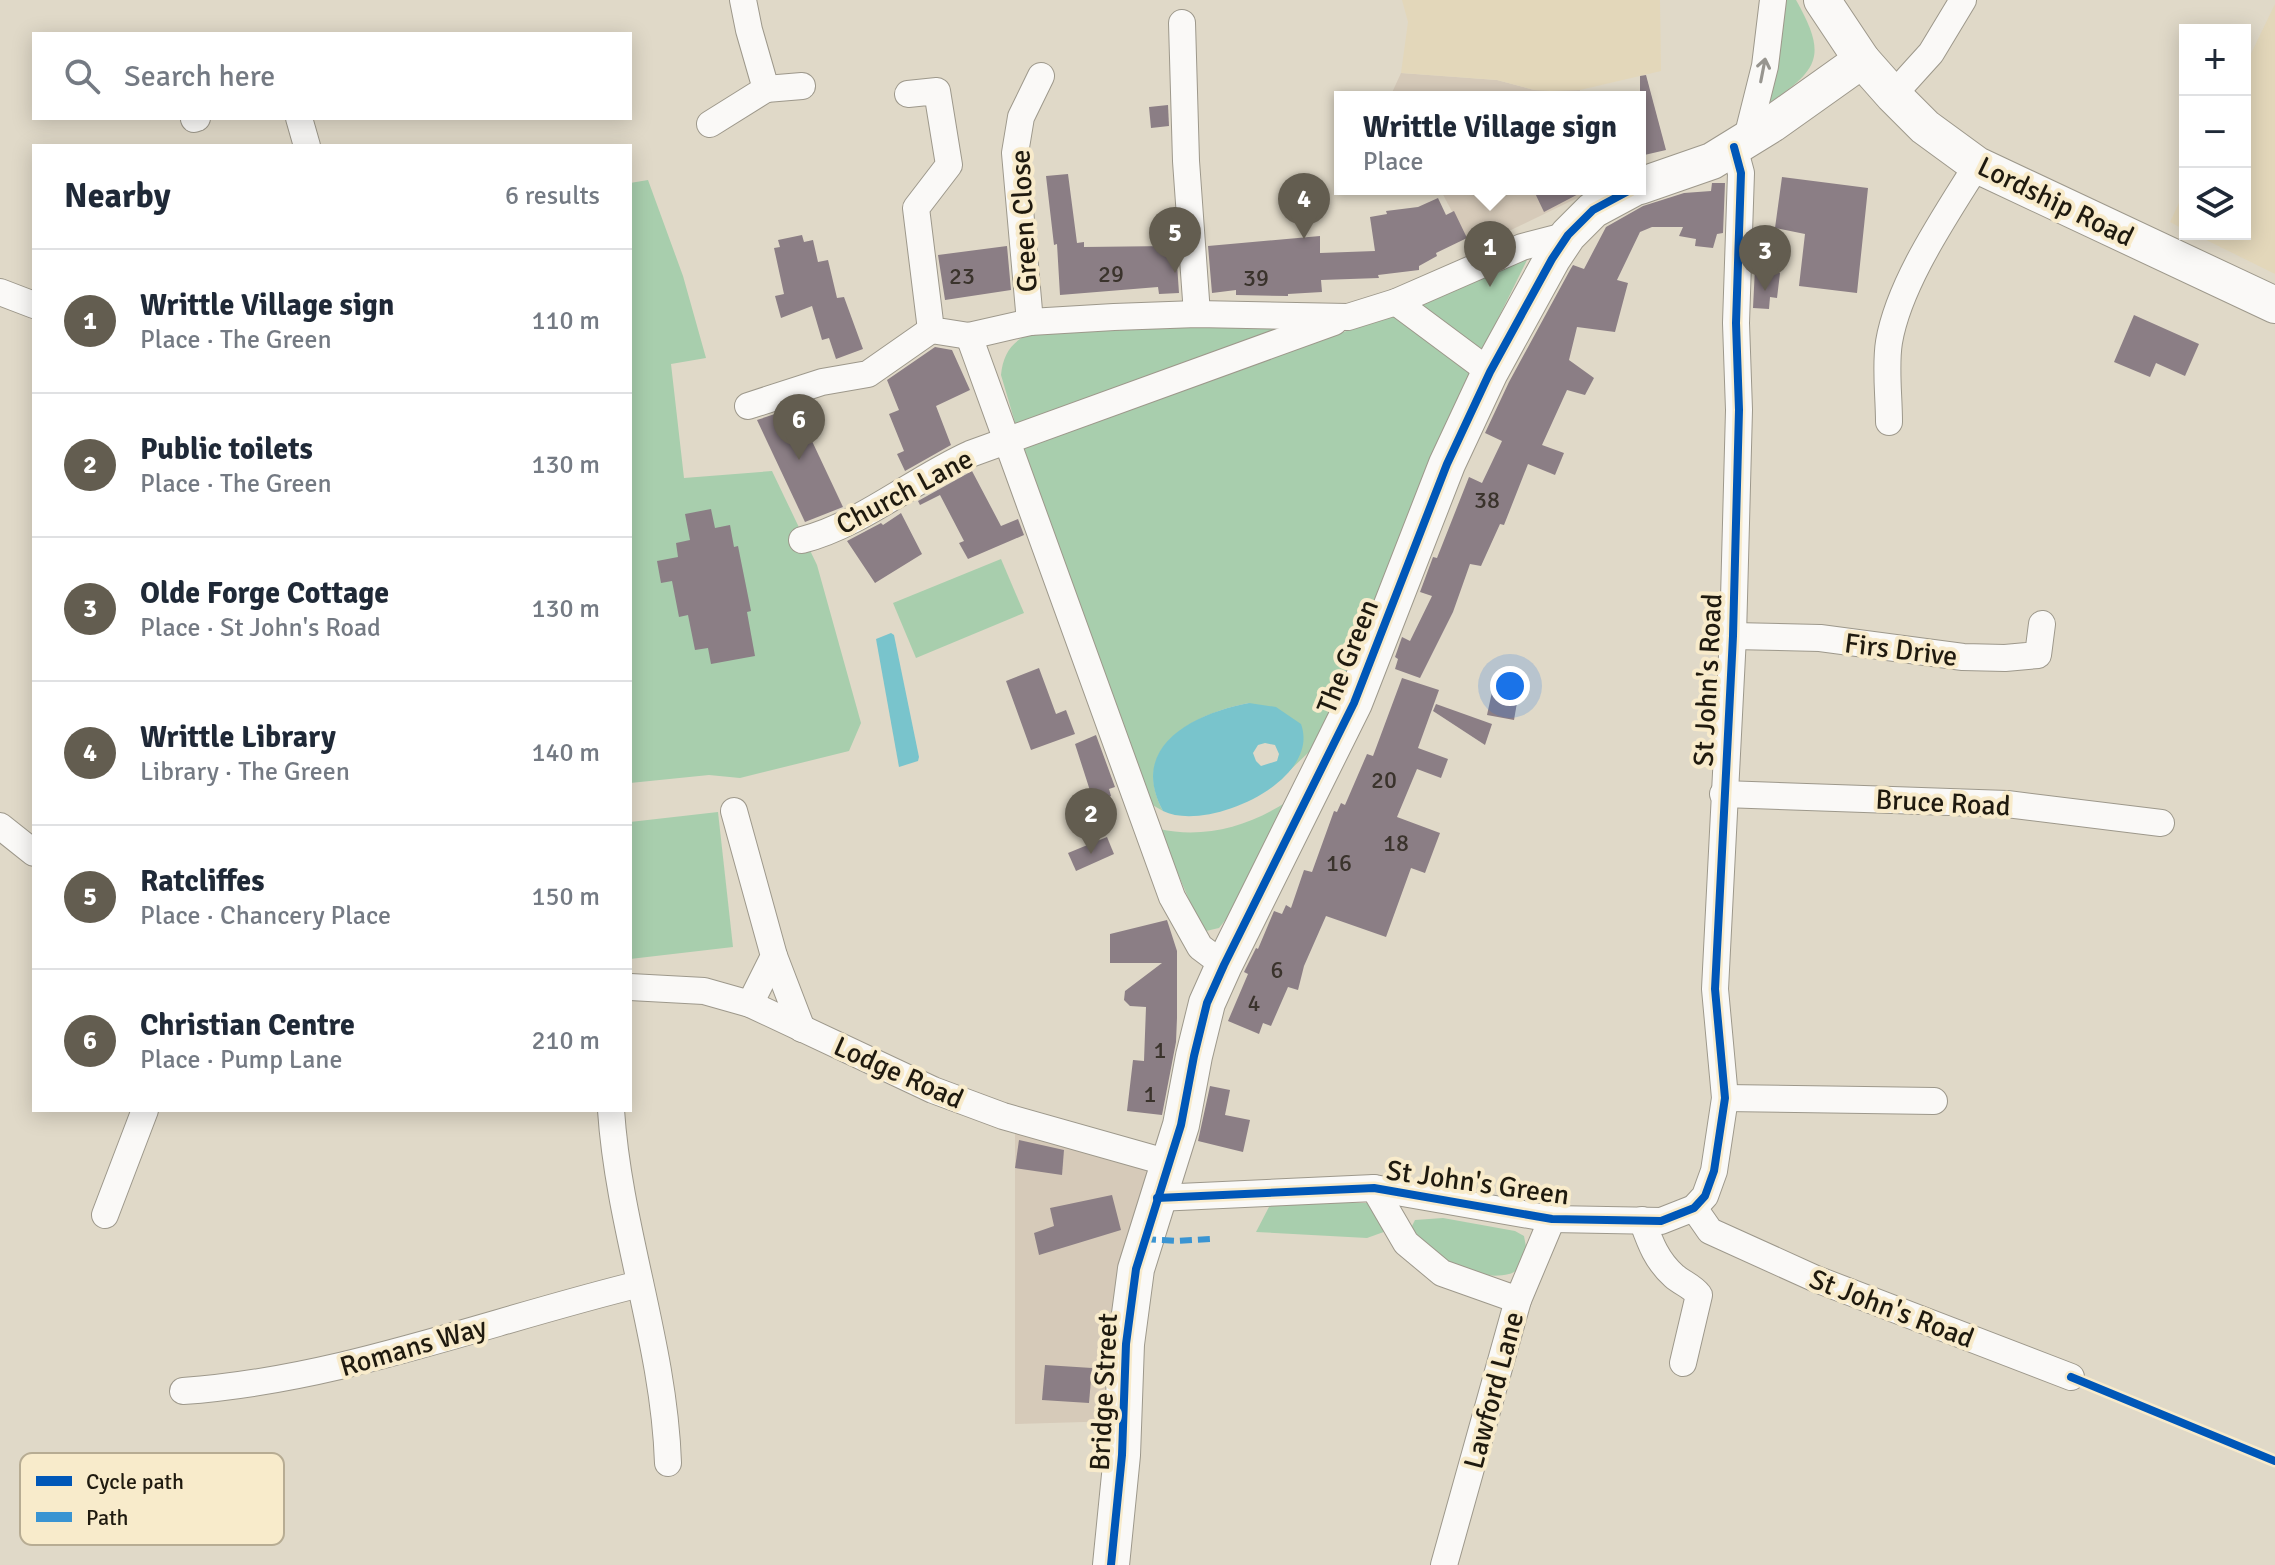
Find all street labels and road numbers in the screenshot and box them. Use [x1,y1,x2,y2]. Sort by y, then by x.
street label: Green Close [1003,149,1045,293]
street label: Lordship Road [1972,149,2139,254]
street label: Church Lane [830,442,979,542]
street label: St John's Road [1686,593,1730,767]
street label: The Green [1310,594,1386,719]
street label: Firs Drive [1842,626,1959,674]
street label: Bruce Road [1875,782,2011,824]
street label: Lodge Road [829,1029,969,1117]
street label: St John's Green [1384,1153,1572,1213]
street label: St John's Road [1805,1262,1979,1356]
street label: Lawford Lane [1457,1308,1531,1473]
street label: Romans Way [336,1310,490,1384]
street label: Bridge Street [1083,1312,1125,1472]

